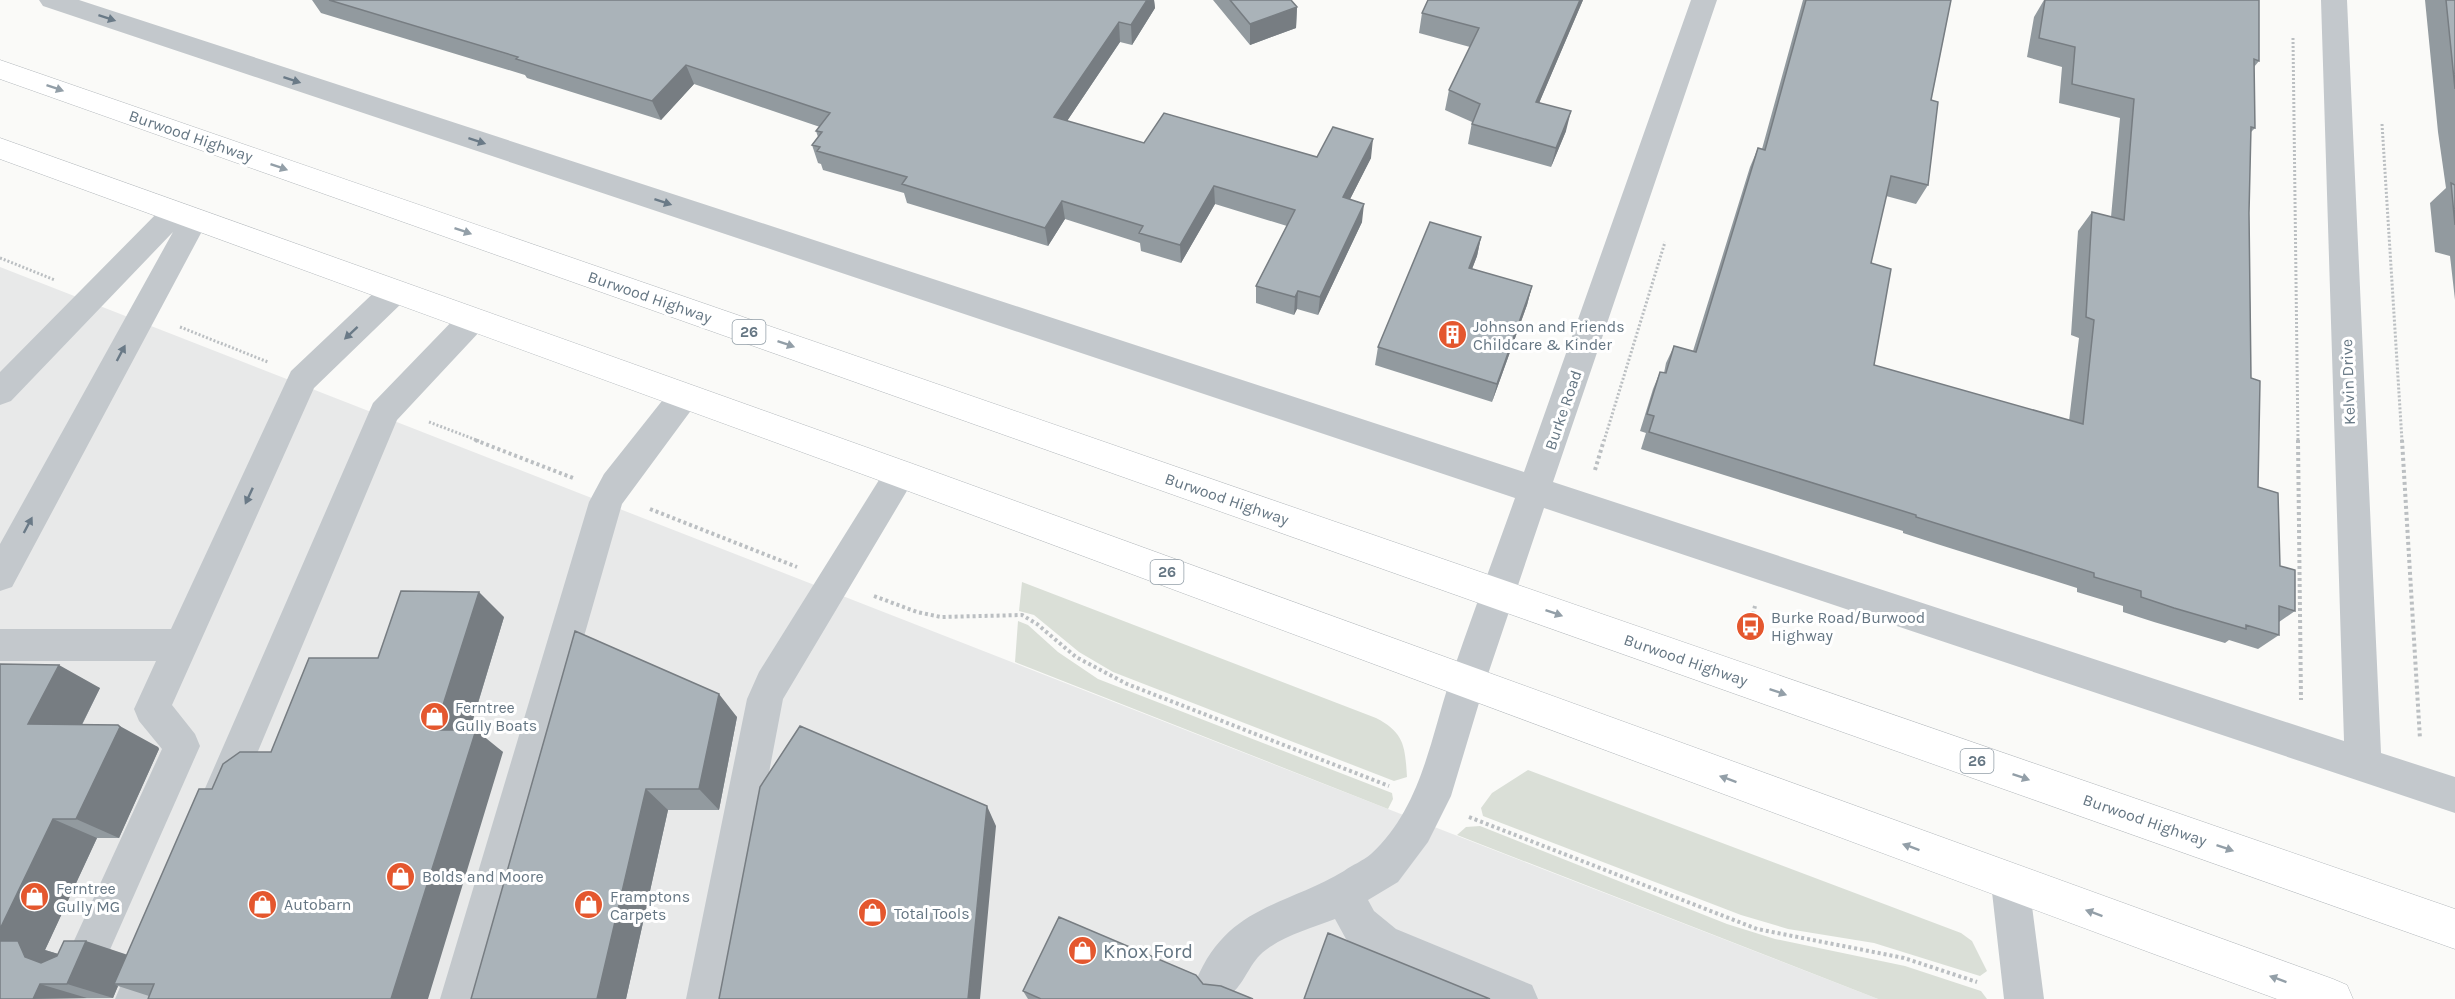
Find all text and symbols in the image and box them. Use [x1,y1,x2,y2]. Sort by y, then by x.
one-way arrow [98,14,116,24]
one-way arrow [283,75,301,85]
one-way arrow [46,84,64,94]
street label: Burwood Highway [127,106,256,166]
one-way arrow [468,137,486,146]
one-way arrow [270,162,288,172]
one-way arrow [654,198,672,207]
one-way arrow [454,227,472,237]
street label: Burwood Highway [586,267,715,327]
place label: Johnson and Friends Childcare & Kinder [1473,317,1625,354]
building icon: Johnson and Friends Childcare & Kinder [1436,319,1468,351]
road number: 26 [732,320,766,344]
one-way arrow [343,326,358,340]
street label: Kelvin Drive [2337,339,2359,425]
one-way arrow [777,340,795,350]
one-way arrow [116,345,126,362]
street label: Burke Road [1540,368,1586,452]
street label: Burwood Highway [1163,469,1292,529]
one-way arrow [245,487,254,504]
one-way arrow [23,516,33,533]
road number: 26 [1150,560,1184,584]
place label: Burke Road/Burwood Highway [1771,608,1925,645]
one-way arrow [1545,609,1563,619]
bus stop icon: Burke Road/Burwood Highway [1734,610,1766,642]
street label: Burwood Highway [1622,630,1751,690]
one-way arrow [1769,687,1787,697]
place label: Ferntree Gully Boats [455,698,537,735]
shop icon: Ferntree Gully Boats [418,700,450,732]
road number: 26 [1960,749,1994,773]
one-way arrow [2012,772,2030,782]
one-way arrow [1719,774,1737,783]
street label: Burwood Highway [2081,790,2210,850]
one-way arrow [1902,841,1920,851]
one-way arrow [2216,844,2234,854]
shop icon: Bolds and Moore [385,860,417,892]
place label: Bolds and Moore [422,867,544,886]
place label: Ferntree Gully MG [56,879,120,916]
shop icon: Ferntree Gully MG [19,881,51,913]
place label: Framptons Carpets [610,887,690,924]
shop icon: Autobarn [247,888,279,920]
shop icon: Framptons Carpets [573,889,605,921]
place label: Autobarn [284,895,351,914]
shop icon: Total Tools [857,897,889,929]
place label: Total Tools [894,904,970,923]
one-way arrow [2085,908,2103,918]
shop icon: Knox Ford [1066,935,1098,967]
place label: Knox Ford [1103,940,1193,963]
one-way arrow [2269,974,2287,984]

